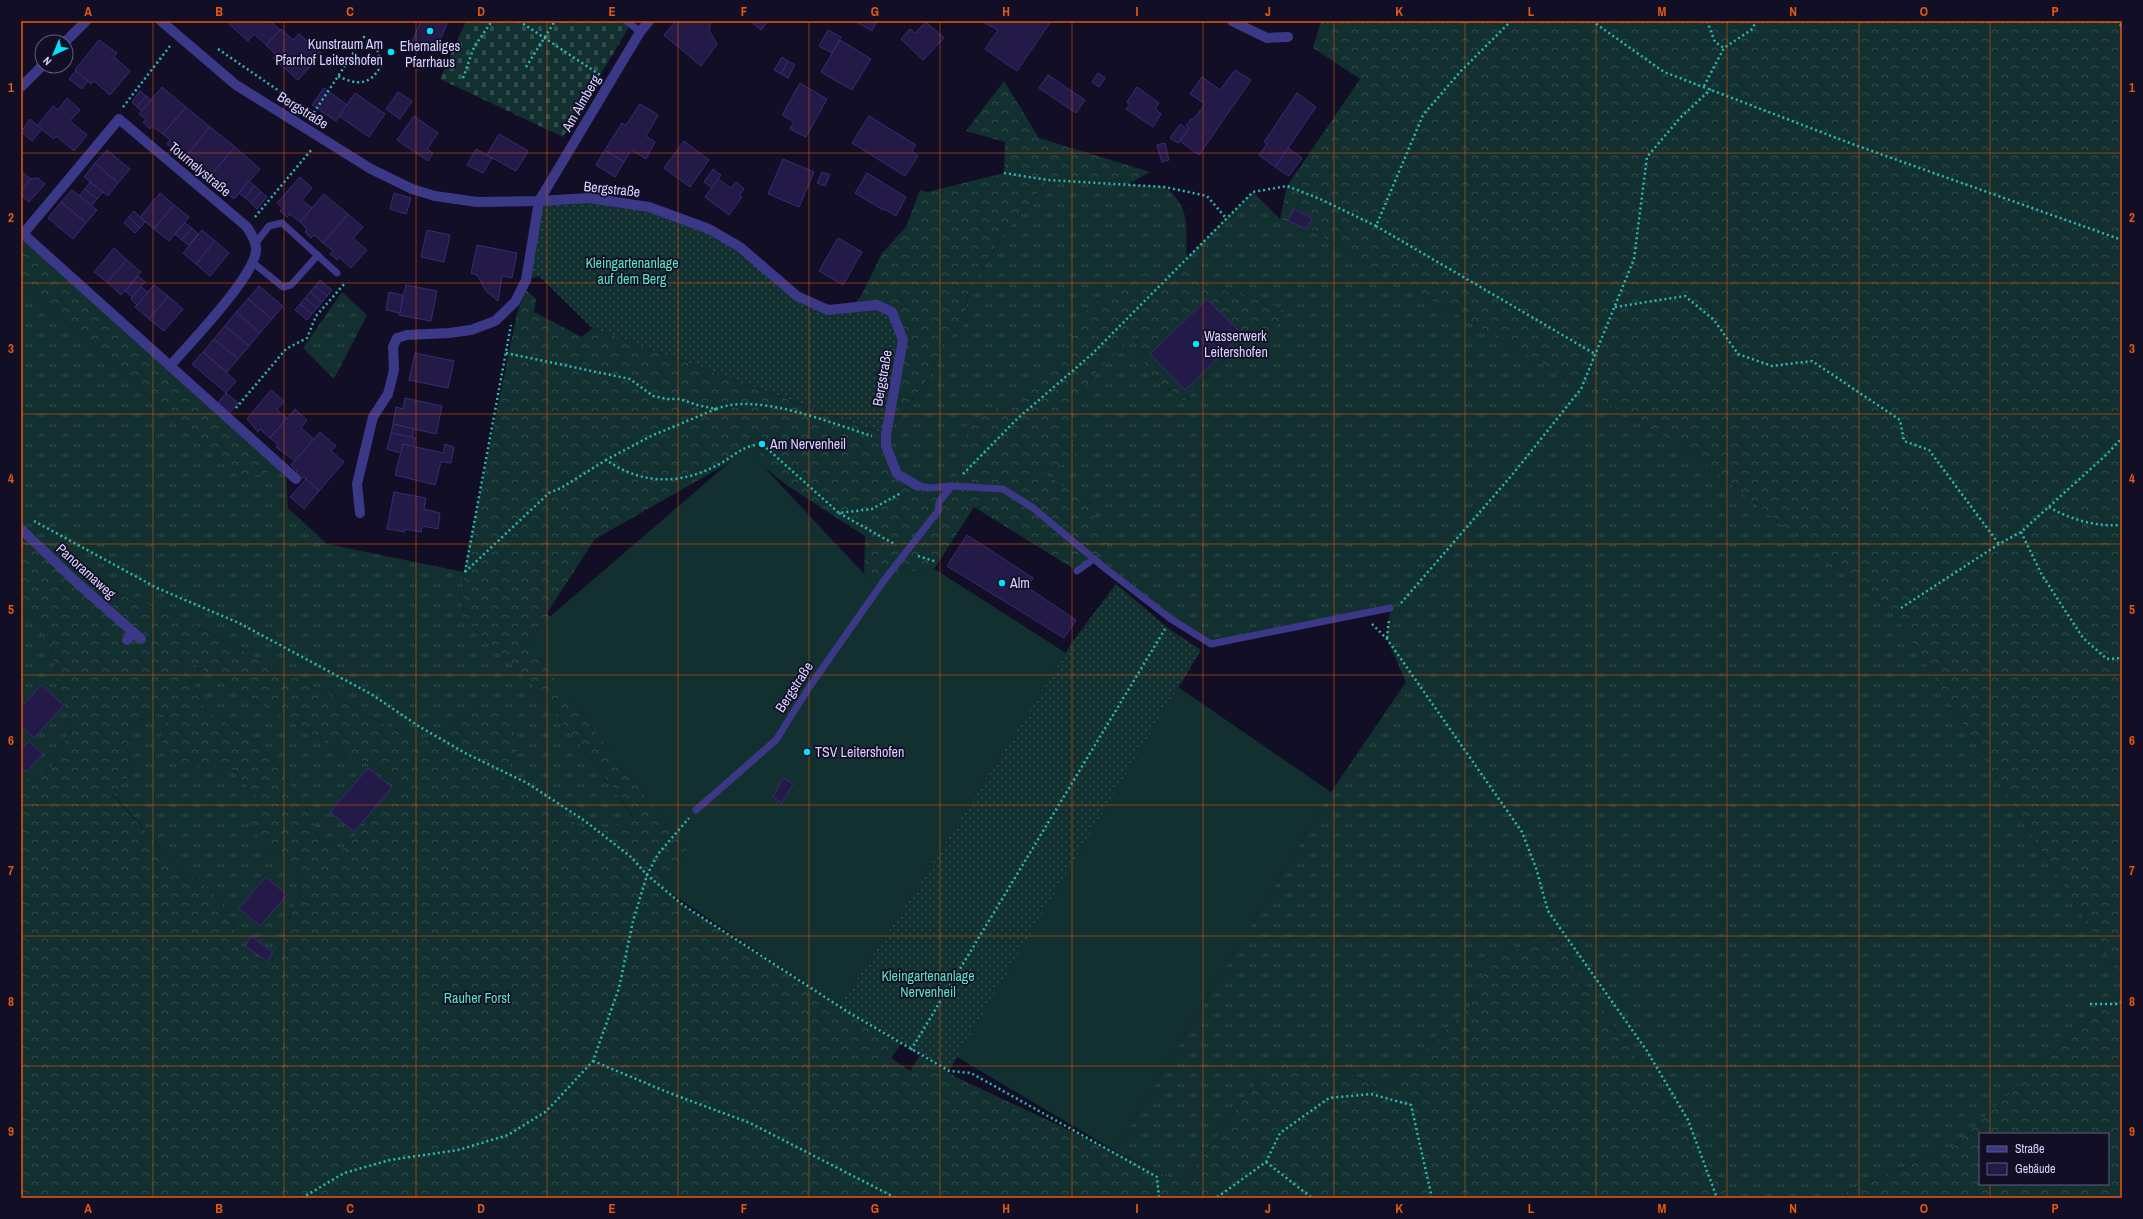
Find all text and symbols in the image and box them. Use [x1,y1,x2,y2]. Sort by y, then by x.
text: A [84,3,92,20]
text: B [215,3,223,20]
text: C [346,3,354,20]
text: D [477,3,485,20]
text: E [608,3,616,20]
text: F [741,3,748,20]
text: G [871,3,879,20]
text: H [1002,3,1010,20]
text: I [1136,3,1139,20]
text: J [1265,3,1271,20]
text: K [1395,3,1403,20]
text: L [1528,3,1535,20]
text: M [1658,3,1667,20]
text: N [1789,3,1797,20]
text: O [1920,3,1928,20]
text: P [2051,3,2059,20]
marker: Ehemaliges Pfarrhaus [425,26,435,36]
north arrow [34,34,74,74]
place label: Kunstraum Am Pfarrhof Leitershofen [275,35,383,69]
place label: Ehemaliges Pfarrhaus [400,37,461,71]
marker: Kunstraum Am Pfarrhof Leitershofen [386,47,396,57]
text: N [40,54,54,68]
street label: Am Almberg [557,71,605,135]
text: 1 [8,79,14,96]
text: 1 [2129,79,2135,96]
street label: Bergstraße [274,87,332,133]
street label: Tournelystraße [165,138,235,200]
street label: Bergstraße [583,177,641,201]
text: 2 [8,209,14,226]
text: 2 [2129,209,2135,226]
park label: Kleingartenanlage auf dem Berg [585,254,679,288]
place label: Wasserwerk Leitershofen [1204,327,1268,361]
marker: Wasserwerk Leitershofen [1191,339,1201,349]
text: 3 [8,340,14,357]
text: 3 [2129,340,2135,357]
street label: Bergstraße [868,348,896,408]
place label: Am Nervenheil [769,435,846,453]
marker: Am Nervenheil [757,439,767,449]
text: 4 [8,470,14,487]
text: 4 [2129,470,2135,487]
street label: Panoramaweg [52,540,120,603]
place label: Alm [1009,574,1030,592]
marker: Alm [997,578,1007,588]
text: 5 [8,601,14,618]
text: 5 [2129,601,2135,618]
street label: Bergstraße [771,658,817,716]
text: 6 [8,732,14,749]
text: 6 [2129,732,2135,749]
place label: TSV Leitershofen [815,743,904,761]
marker: TSV Leitershofen [802,747,812,757]
text: 7 [8,862,14,879]
text: 7 [2129,862,2135,879]
park label: Kleingartenanlage Nervenheil [881,967,975,1001]
park label: Rauher Forst [444,989,510,1007]
text: 8 [8,993,14,1010]
text: 8 [2129,993,2135,1010]
text: 9 [8,1123,14,1140]
text: 9 [2129,1123,2135,1140]
legend [1979,1133,2109,1185]
text: Straße [2015,1141,2045,1157]
text: Gebäude [2015,1161,2056,1177]
text: A [84,1200,92,1217]
text: B [215,1200,223,1217]
text: C [346,1200,354,1217]
text: D [477,1200,485,1217]
text: E [608,1200,616,1217]
text: F [741,1200,748,1217]
text: G [871,1200,879,1217]
text: H [1002,1200,1010,1217]
text: I [1136,1200,1139,1217]
text: J [1265,1200,1271,1217]
text: K [1395,1200,1403,1217]
text: L [1528,1200,1535,1217]
text: M [1658,1200,1667,1217]
text: N [1789,1200,1797,1217]
text: O [1920,1200,1928,1217]
text: P [2051,1200,2059,1217]

